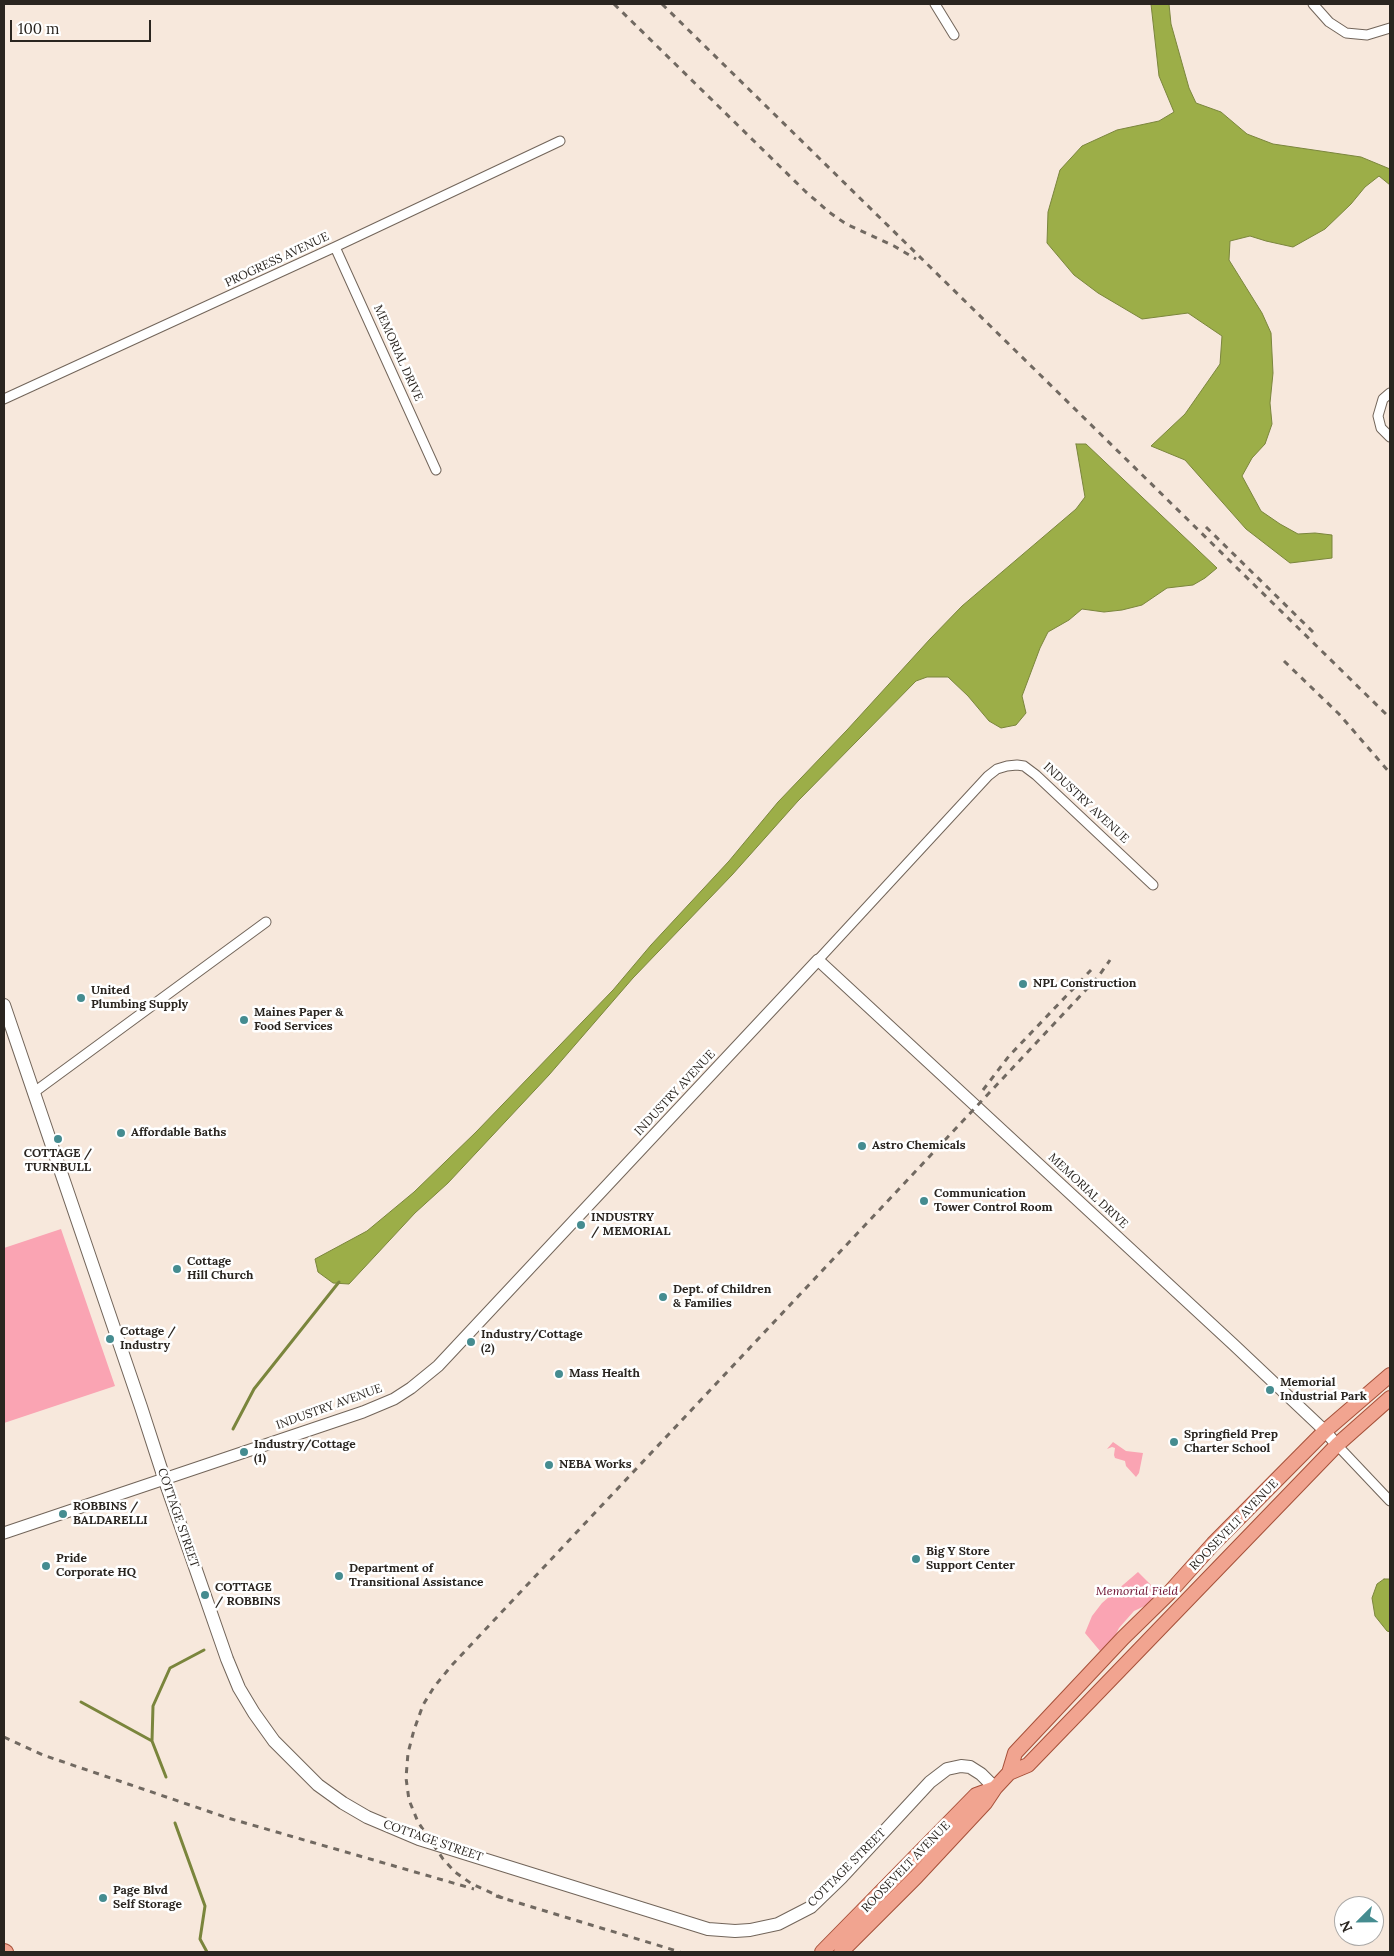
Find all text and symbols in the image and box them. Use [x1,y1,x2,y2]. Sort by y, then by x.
scale bar [12,10,154,42]
text: 100 m [18,19,59,38]
street label: PROGRESS AVENUE [223,230,331,290]
street label: MEMORIAL DRIVE [370,303,426,403]
street label: INDUSTRY AVENUE [1040,760,1132,846]
place label: NPL Construction [1033,977,1136,991]
marker: NPL Construction [1017,978,1029,990]
place label: United Plumbing Supply [91,984,188,1012]
marker: United Plumbing Supply [75,992,87,1004]
place label: Maines Paper & Food Services [254,1006,343,1034]
marker: Maines Paper & Food Services [238,1014,250,1026]
street label: INDUSTRY AVENUE [632,1047,718,1139]
place label: Affordable Baths [131,1126,226,1140]
marker: Affordable Baths [115,1127,127,1139]
marker: COTTAGE / TURNBULL [52,1133,64,1145]
place label: Astro Chemicals [872,1139,966,1153]
marker: Astro Chemicals [856,1140,868,1152]
place label: COTTAGE / TURNBULL [24,1147,92,1175]
street label: MEMORIAL DRIVE [1045,1150,1131,1232]
place label: Communication Tower Control Room [934,1187,1052,1215]
marker: Communication Tower Control Room [918,1195,930,1207]
place label: INDUSTRY / MEMORIAL [591,1211,670,1239]
marker: INDUSTRY / MEMORIAL [575,1219,587,1231]
place label: Cottage Hill Church [187,1255,254,1283]
marker: Cottage Hill Church [171,1263,183,1275]
place label: Dept. of Children & Families [673,1283,771,1311]
marker: Dept. of Children & Families [657,1291,669,1303]
place label: Cottage / Industry [120,1325,176,1353]
place label: Industry/Cottage (2) [481,1328,583,1356]
marker: Cottage / Industry [104,1333,116,1345]
marker: Industry/Cottage (2) [465,1336,477,1348]
place label: Mass Health [569,1367,640,1381]
marker: Mass Health [553,1368,565,1380]
place label: Memorial Industrial Park [1280,1376,1367,1404]
street label: INDUSTRY AVENUE [274,1381,384,1433]
marker: Memorial Industrial Park [1264,1384,1276,1396]
place label: Springfield Prep Charter School [1184,1428,1278,1456]
marker: Springfield Prep Charter School [1168,1436,1180,1448]
place label: Industry/Cottage (1) [254,1438,356,1466]
marker: Industry/Cottage (1) [238,1446,250,1458]
place label: NEBA Works [559,1458,631,1472]
marker: NEBA Works [543,1459,555,1471]
street label: COTTAGE STREET [154,1466,202,1570]
street label: ROOSEVELT AVENUE [1187,1476,1281,1574]
place label: ROBBINS / BALDARELLI [73,1500,148,1528]
marker: ROBBINS / BALDARELLI [57,1508,69,1520]
place label: Big Y Store Support Center [926,1545,1015,1573]
place label: Pride Corporate HQ [56,1552,136,1580]
marker: Big Y Store Support Center [910,1553,922,1565]
marker: Pride Corporate HQ [40,1560,52,1572]
place label: Department of Transitional Assistance [349,1562,484,1590]
marker: Department of Transitional Assistance [333,1570,345,1582]
place label: COTTAGE / ROBBINS [215,1581,280,1609]
park label: Memorial Field [1096,1585,1178,1599]
marker: COTTAGE / ROBBINS [199,1589,211,1601]
street label: COTTAGE STREET [381,1817,485,1865]
street label: ROOSEVELT AVENUE [859,1818,953,1916]
street label: COTTAGE STREET [805,1826,889,1910]
place label: Page Blvd Self Storage [113,1884,182,1912]
marker: Page Blvd Self Storage [97,1892,109,1904]
north arrow [1334,1896,1384,1946]
text: N [1336,1918,1357,1935]

